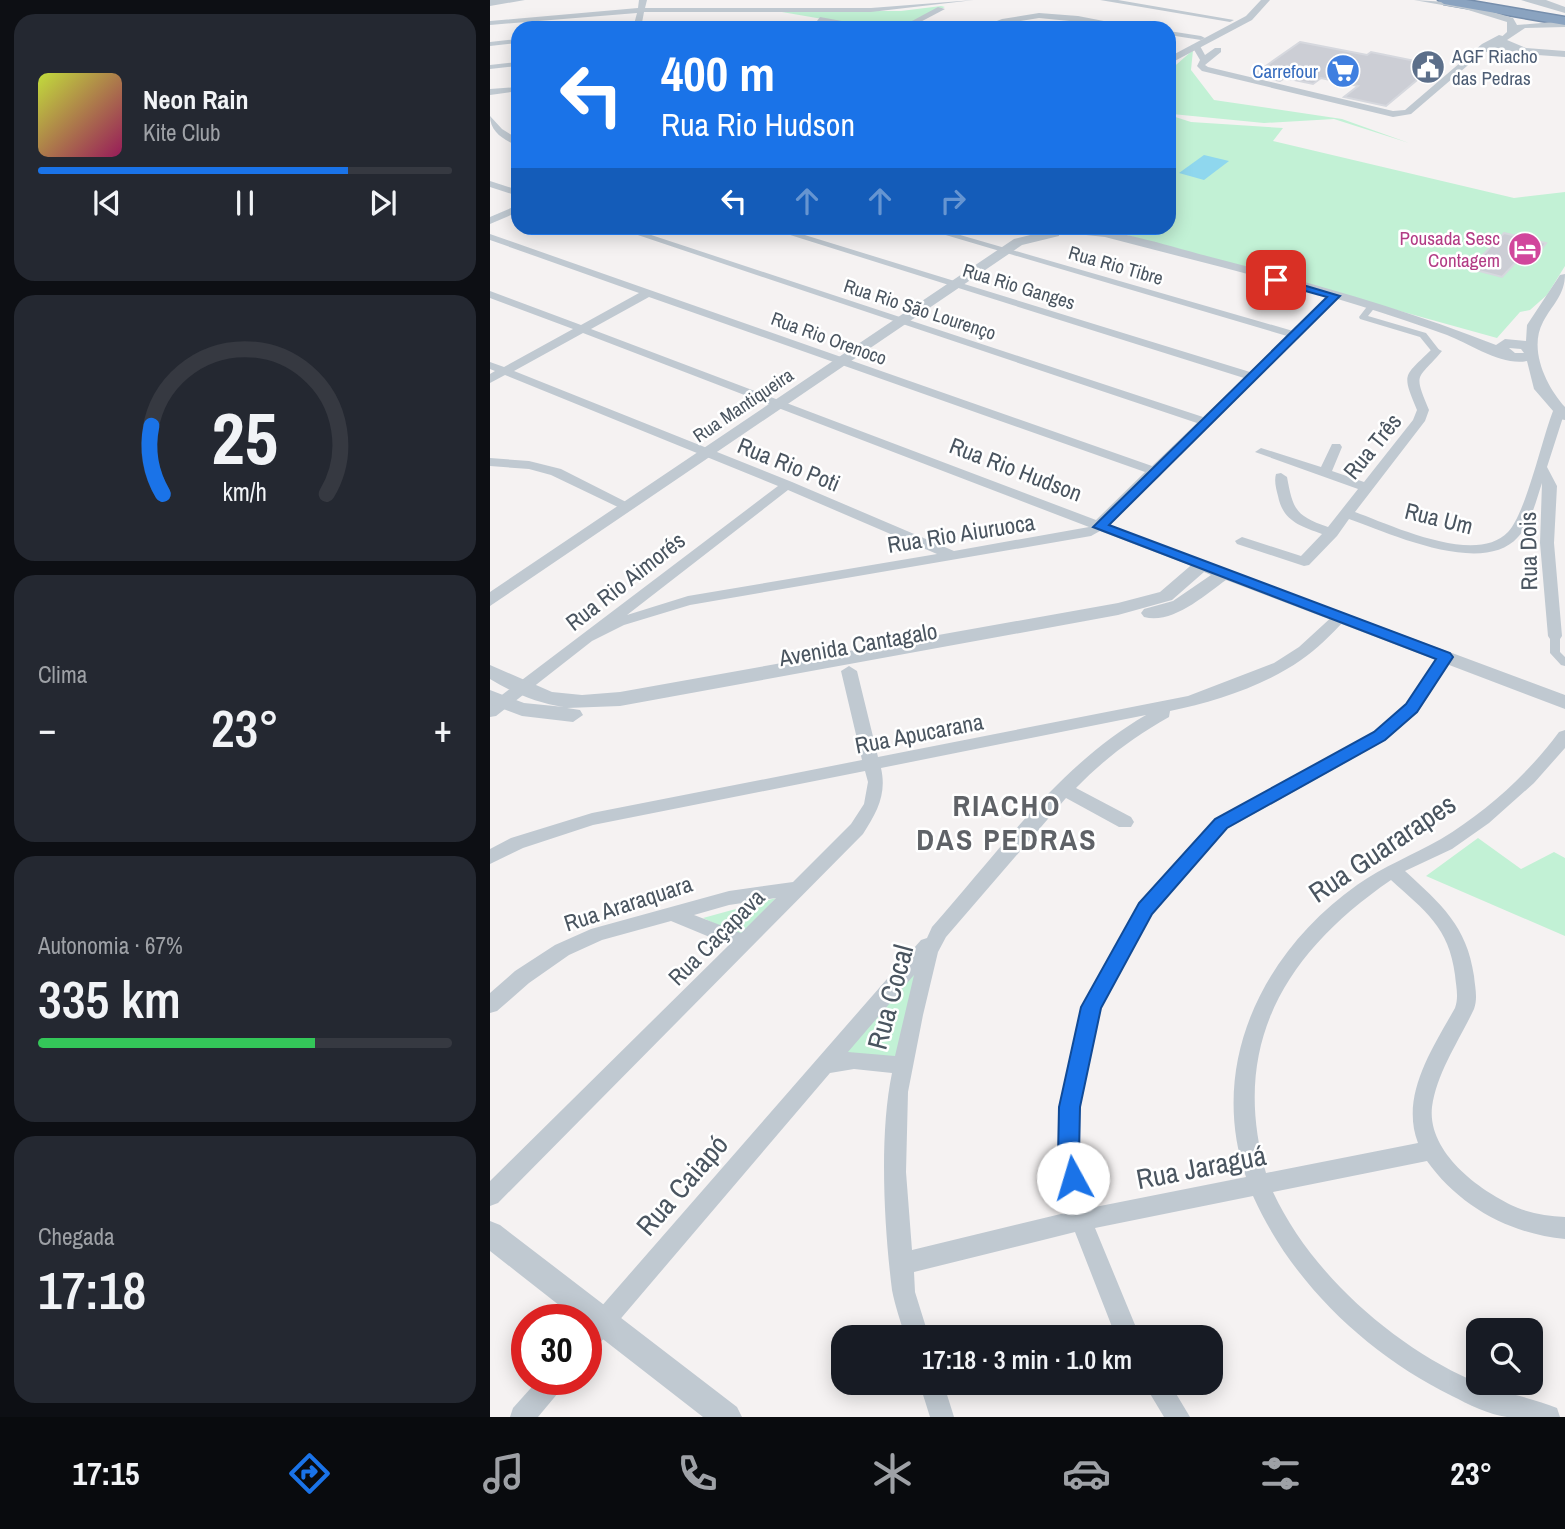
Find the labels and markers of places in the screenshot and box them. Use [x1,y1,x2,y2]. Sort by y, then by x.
place label: AGF Riacho das Pedras [1451,43,1538,91]
public building icon: AGF Riacho das Pedras [1409,48,1447,86]
supermarket icon: Carrefour [1324,52,1362,90]
place label: Carrefour [1252,58,1319,84]
place label: Pousada Sesc Contagem [1400,225,1500,273]
hotel icon: Pousada Sesc Contagem [1506,230,1544,268]
pin [1246,250,1306,310]

